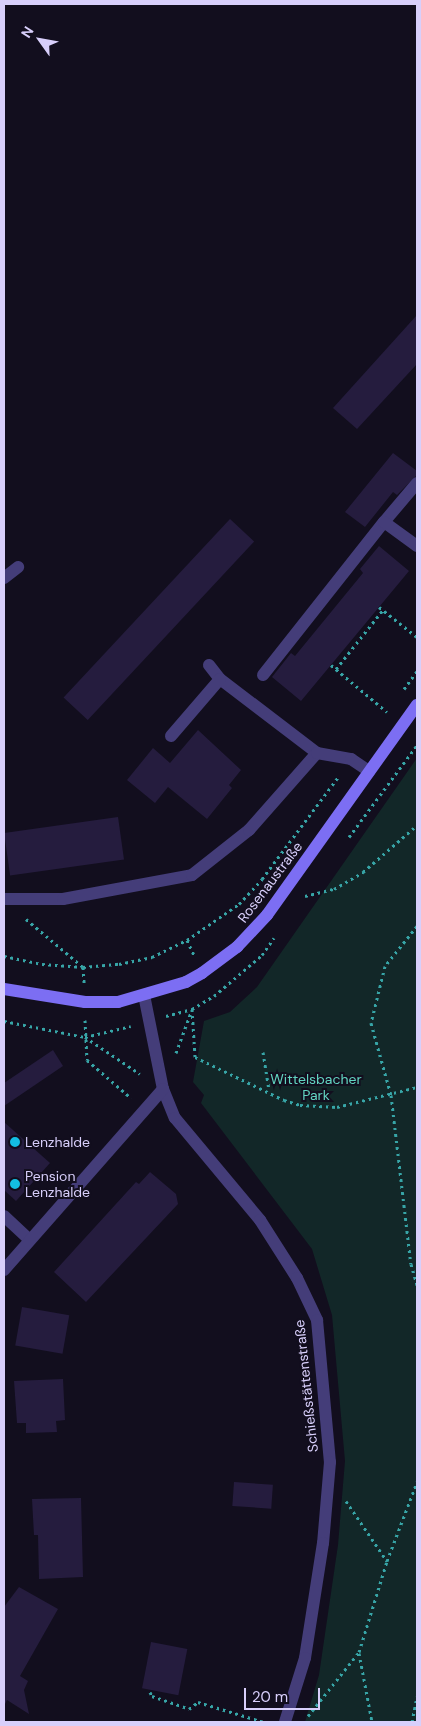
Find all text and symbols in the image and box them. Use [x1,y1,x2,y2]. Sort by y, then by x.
north arrow [15,15,65,65]
text: N [17,23,38,41]
street label: Rosenaustraße [234,838,306,926]
park label: Wittelsbacher Park [270,1071,362,1104]
place label: Lenzhalde [25,1134,90,1150]
marker: Lenzhalde [9,1136,21,1148]
place label: Pension Lenzhalde [25,1168,90,1200]
marker: Pension Lenzhalde [9,1178,21,1190]
street label: Schießstättenstraße [291,1319,321,1453]
scale bar [246,1678,322,1710]
text: 20 m [252,1687,288,1707]

